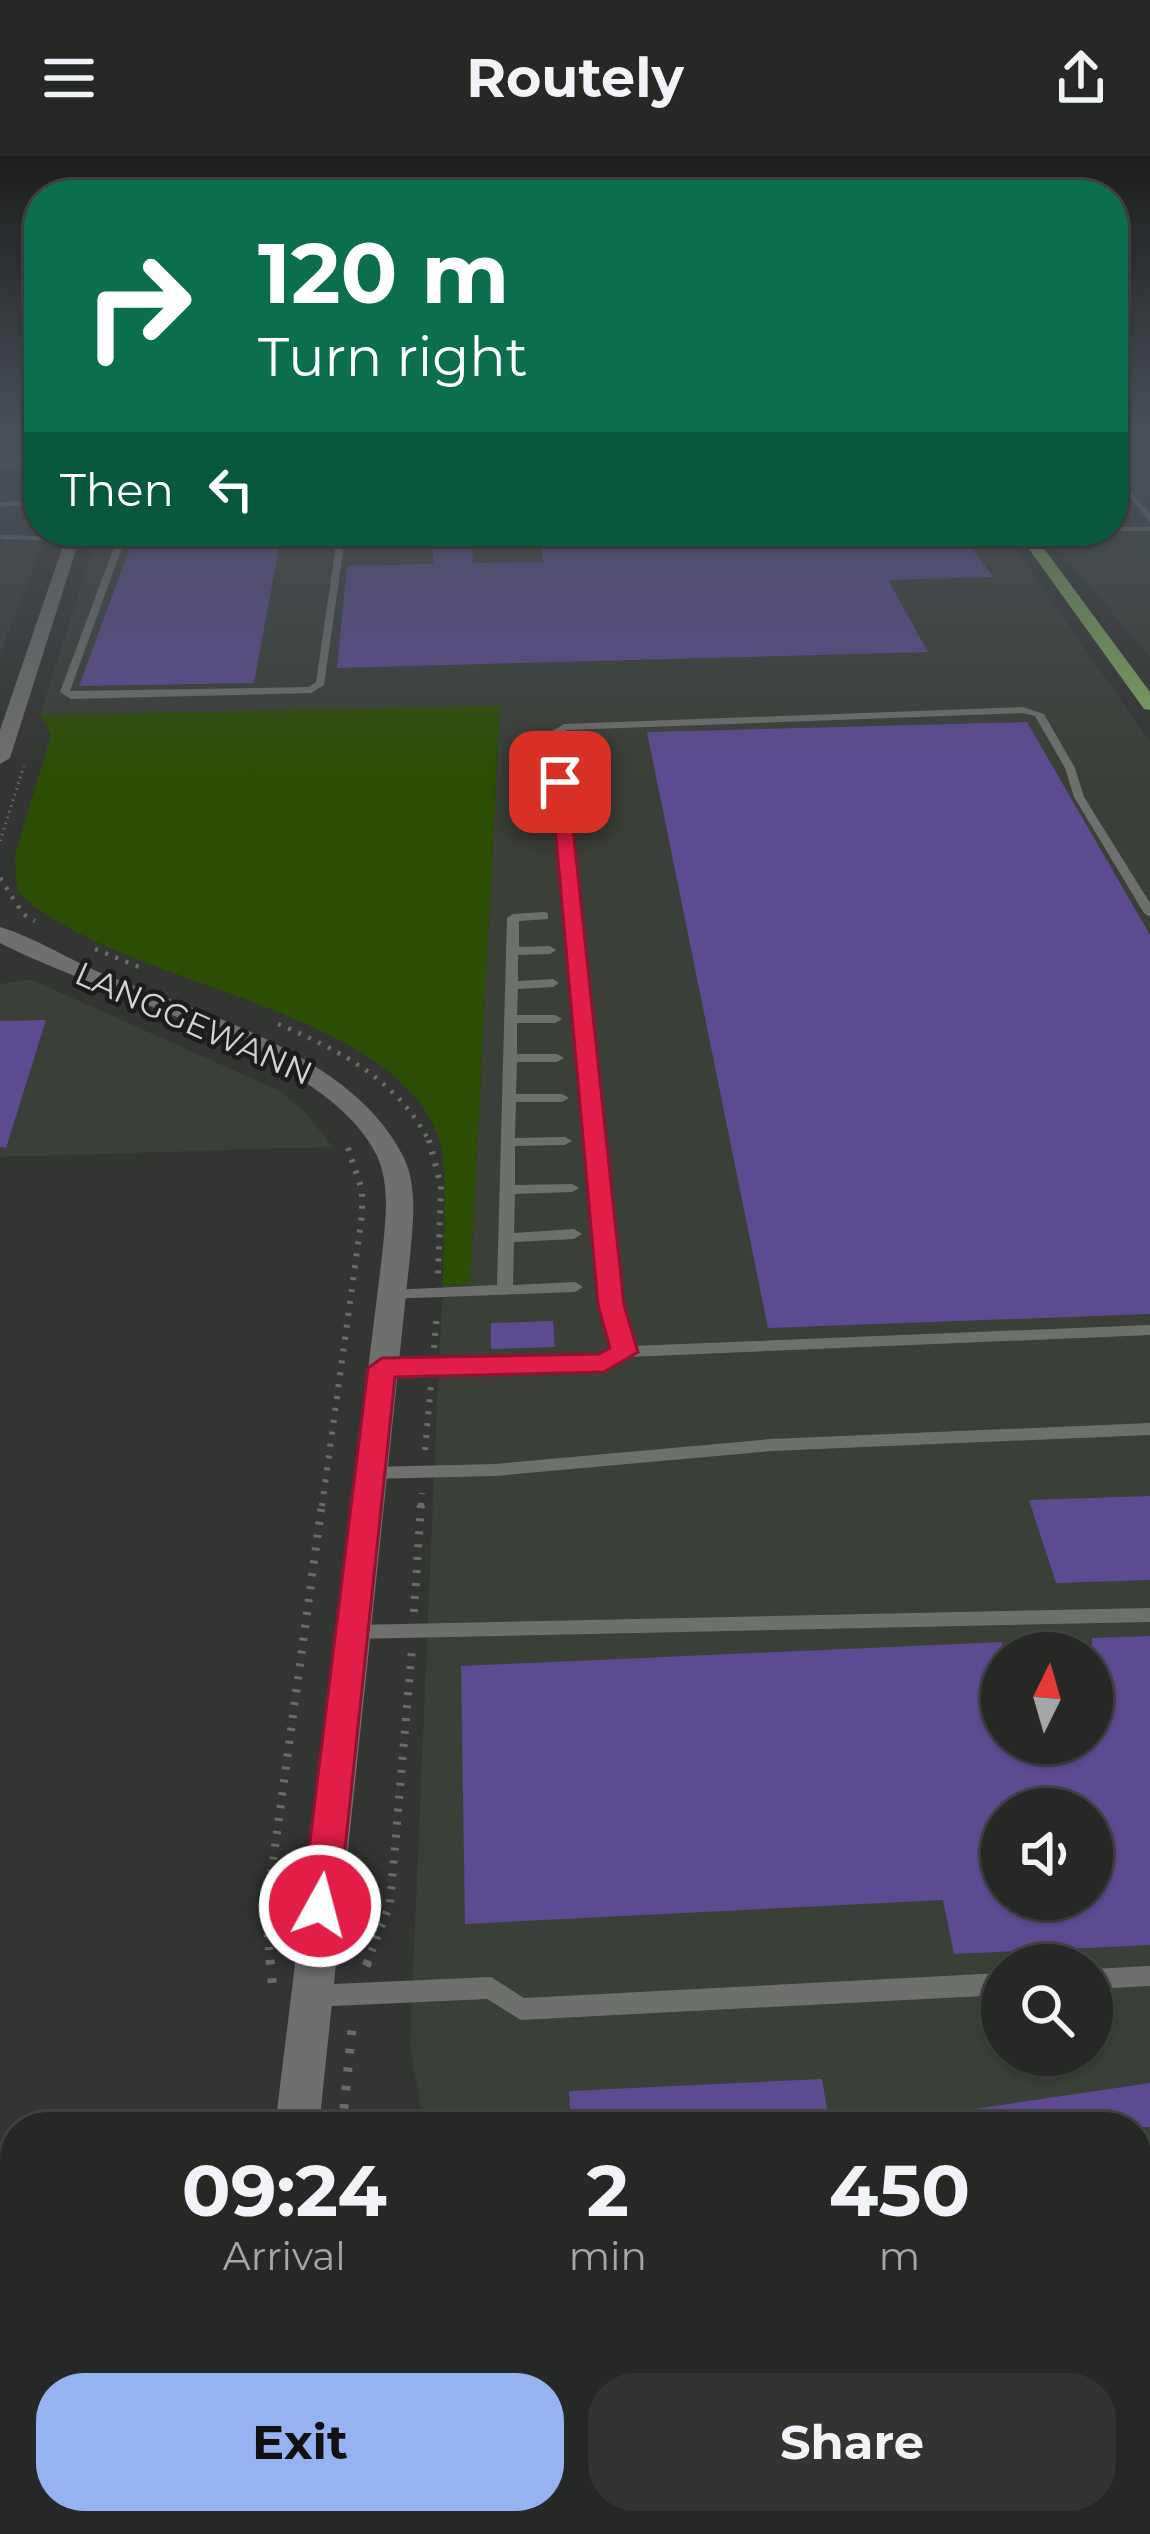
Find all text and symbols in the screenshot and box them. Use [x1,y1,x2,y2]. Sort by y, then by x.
icon: menu [36,45,102,111]
text: Routely [466,45,684,111]
icon: share [1048,45,1114,111]
text: 120 m [258,222,509,324]
icon: right [60,228,216,384]
text: Turn right [258,324,528,390]
icon: left [198,456,264,522]
text: Then [60,462,174,517]
pin [509,731,611,833]
icon: arrive [527,749,593,815]
street label: LANGGEWANN [69,953,319,1093]
north arrow [981,1632,1113,1764]
map controls [981,1632,1113,2076]
button: sound [981,1788,1113,1920]
position arrow [257,1843,383,1969]
button: search [981,1944,1113,2076]
text: 09:24 [182,2146,387,2234]
text: 2 [587,2146,629,2234]
text: 450 [829,2146,970,2234]
text: Arrival [223,2232,346,2280]
text: min [569,2232,647,2280]
text: m [879,2232,920,2280]
button: Exit [36,2373,564,2511]
button: Share [588,2373,1116,2511]

